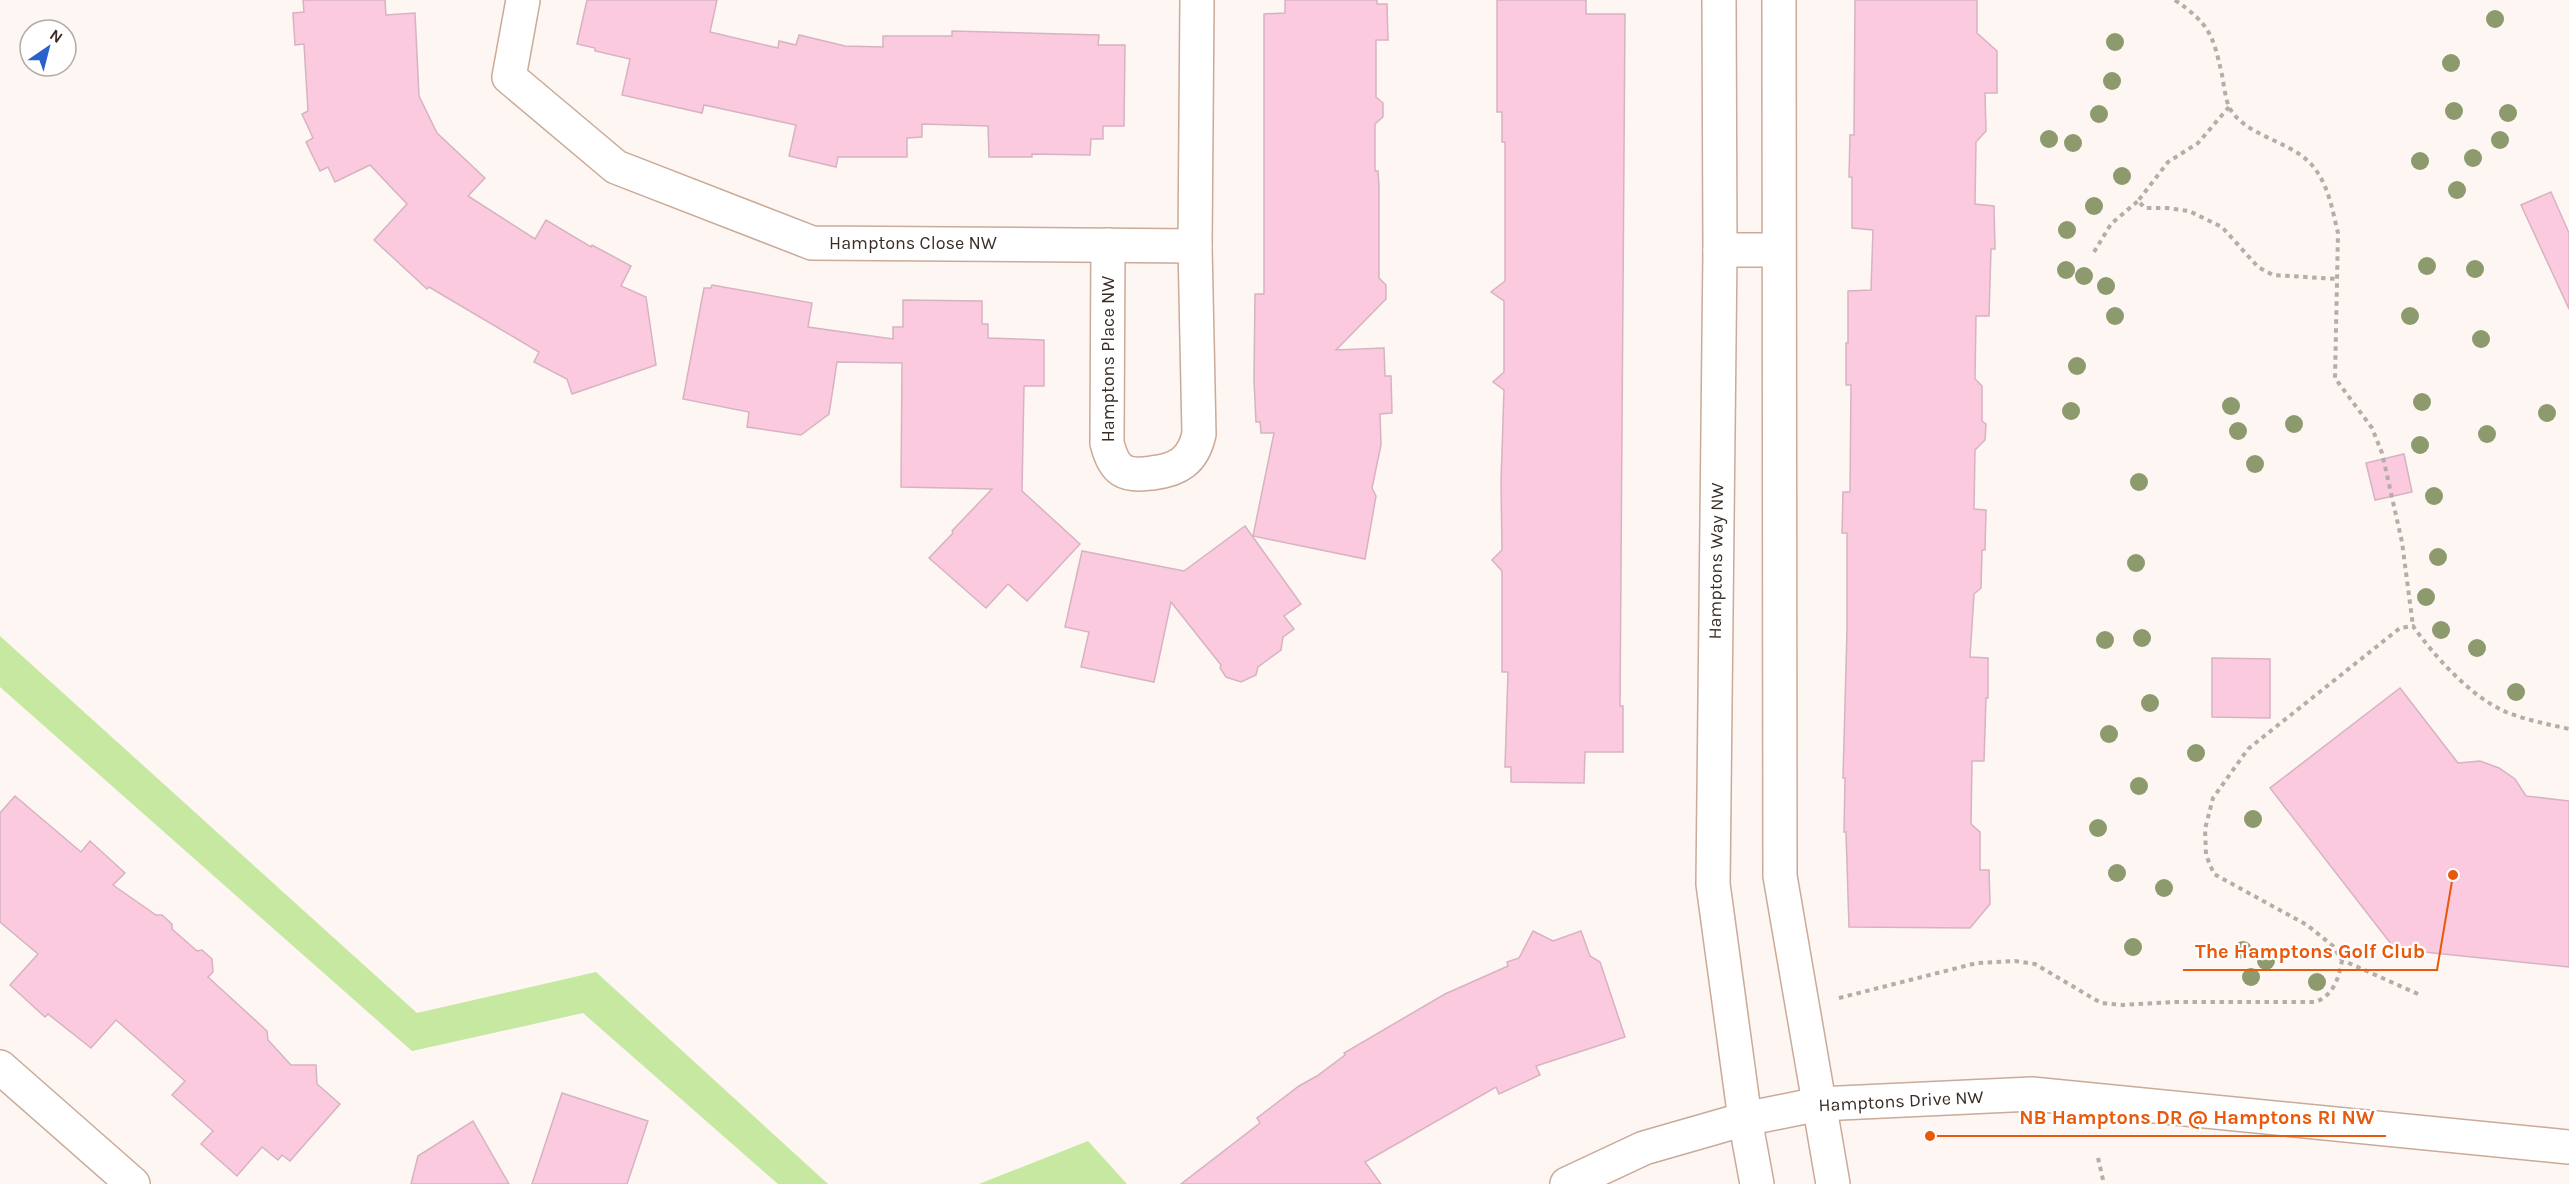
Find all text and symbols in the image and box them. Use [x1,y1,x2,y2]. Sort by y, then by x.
north arrow [18,18,78,78]
text: N [46,25,66,47]
street label: Hamptons Close NW [829,232,997,254]
street label: Hamptons Place NW [1097,276,1119,442]
street label: Hamptons Way NW [1704,482,1728,640]
callout: The Hamptons Golf Club [2183,932,2437,970]
text: The Hamptons Golf Club [2195,940,2425,963]
street label: Hamptons Drive NW [1818,1086,1984,1116]
callout: NB Hamptons DR @ Hamptons RI NW [2007,1098,2386,1136]
text: NB Hamptons DR @ Hamptons RI NW [2019,1106,2375,1129]

